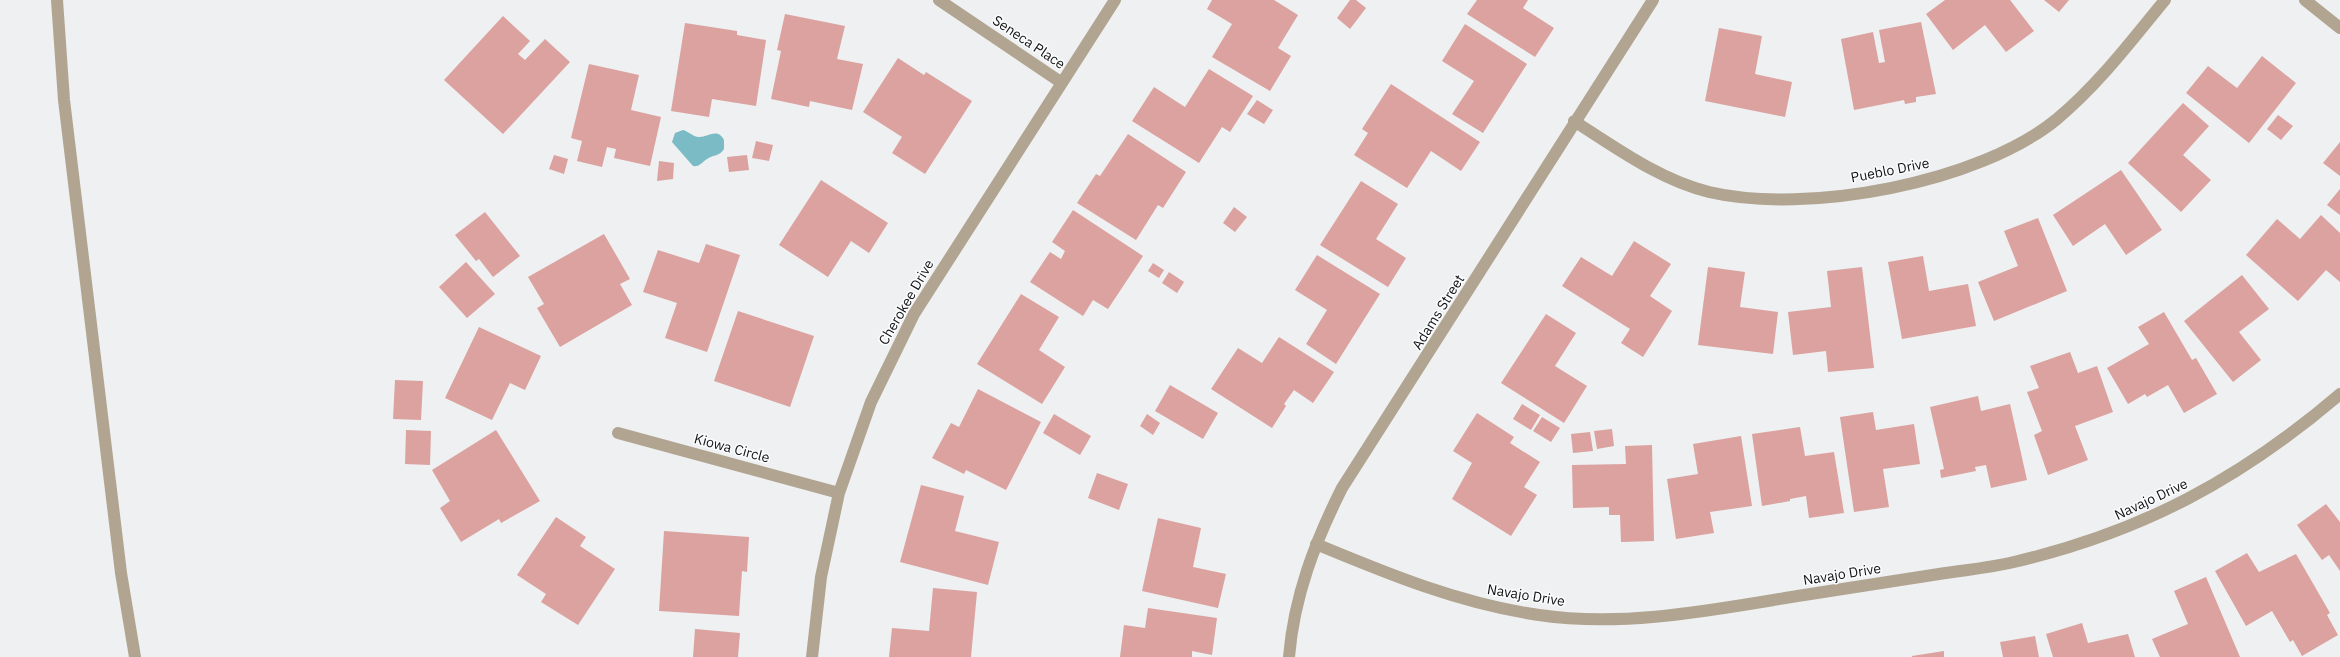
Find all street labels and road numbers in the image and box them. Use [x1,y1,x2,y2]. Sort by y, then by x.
street label: Seneca Place [989,11,1069,73]
street label: Pueblo Drive [1849,154,1931,186]
street label: Cherokee Drive [874,256,938,348]
street label: Adams Street [1408,271,1468,353]
street label: Kiowa Circle [692,429,772,467]
street label: Navajo Drive [2112,474,2191,524]
street label: Navajo Drive [1802,559,1883,589]
street label: Navajo Drive [1486,580,1567,610]

